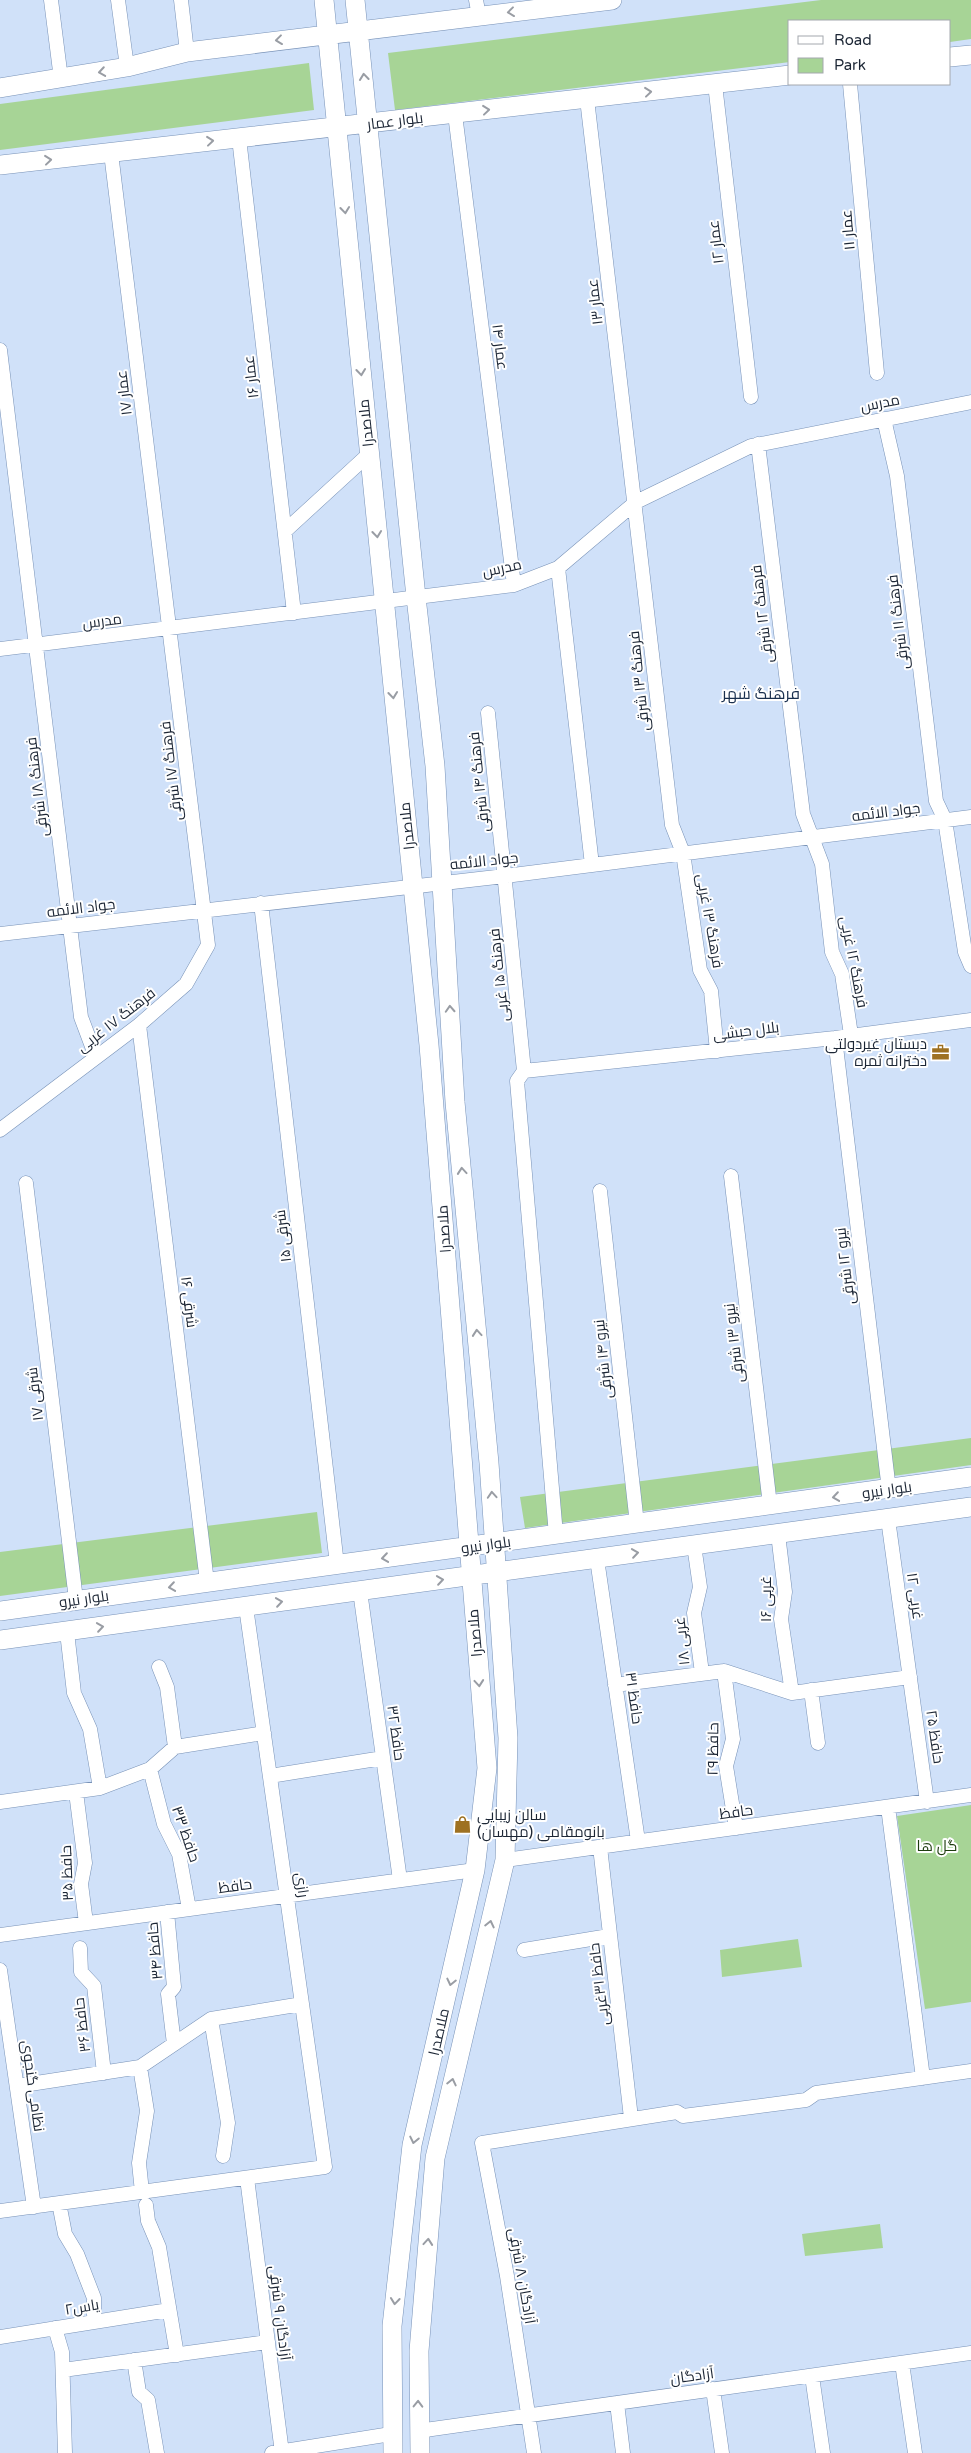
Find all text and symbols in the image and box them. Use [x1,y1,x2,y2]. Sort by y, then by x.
one-way arrow [507,6,515,17]
legend [788,20,951,85]
text: Road [834,31,872,49]
one-way arrow [275,34,283,45]
text: Park [834,56,866,74]
one-way arrow [98,66,107,76]
one-way arrow [359,73,370,81]
one-way arrow [644,87,652,98]
one-way arrow [483,105,491,116]
street label: بلوار عمار [365,109,424,134]
one-way arrow [206,136,214,147]
one-way arrow [45,155,53,166]
one-way arrow [339,206,350,214]
street label: عمار ۱۱ [837,209,859,251]
street label: عمار ۱۲ [704,219,728,265]
street label: عمار ۱۳ [583,278,607,326]
street label: عمار ۱۴ [488,323,512,371]
street label: عمار ۱۶ [239,355,263,399]
one-way arrow [355,368,366,376]
street label: عمار ۱۷ [112,369,136,417]
street label: مدرس [859,390,901,417]
street label: ملاصدرا [355,398,377,448]
one-way arrow [371,530,382,538]
street label: مدرس [481,555,524,582]
street label: فرهنگ ۱۲ شرقی [747,564,778,664]
street label: فرهنگ ۱۱ شرقی [883,573,914,670]
street label: مدرس [81,610,123,633]
street label: فرهنگ ۱۳ شرقی [625,630,654,732]
district label: فرهنگ شهر [721,684,800,704]
one-way arrow [387,692,398,700]
street label: فرهنگ ۱۷ شرقی [156,720,187,822]
street label: فرهنگ ۱۴ شرقی [465,731,494,833]
street label: فرهنگ ۱۸ شرقی [22,736,53,838]
street label: جواد الائمه [851,799,921,825]
street label: ملاصدرا [396,801,418,851]
street label: جواد الائمه [449,848,519,874]
street label: فرهنگ ۱۳ غربی [692,872,727,970]
street label: جواد الائمه [46,895,116,921]
street label: فرهنگ ۱۲ غربی [835,915,872,1010]
street label: فرهنگ ۱۵ غربی [485,927,514,1022]
street label: فرهنگ ۱۷ غربی [73,984,159,1057]
one-way arrow [444,1005,455,1013]
street label: بلال حبشی [712,1018,780,1045]
place label: دبستان غیردولتی دخترانه ثمره [825,1035,927,1070]
office icon: دبستان غیردولتی دخترانه ثمره [931,1043,951,1063]
one-way arrow [457,1167,468,1175]
street label: ملاصدرا [433,1204,455,1254]
street label: ۱۵ شرقی [271,1209,296,1263]
street label: نیرو ۱۲ شرقی [831,1226,860,1306]
street label: ۱۶ شرقی [176,1275,201,1329]
street label: نیرو ۱۳ شرقی [720,1302,749,1384]
street label: نیرو ۱۴ شرقی [590,1318,617,1399]
one-way arrow [472,1329,483,1337]
street label: ۱۷ شرقی [23,1366,48,1422]
street label: بلوار نیرو [861,1478,913,1502]
one-way arrow [486,1490,497,1498]
one-way arrow [832,1491,840,1501]
street label: بلوار نیرو [460,1533,512,1557]
one-way arrow [631,1549,640,1559]
one-way arrow [381,1552,389,1563]
street label: ۱۲ غربی [902,1571,927,1621]
one-way arrow [435,1576,444,1586]
street label: ۱۶ غربی [757,1576,776,1622]
one-way arrow [168,1581,176,1592]
street label: بلوار نیرو [58,1587,110,1611]
one-way arrow [274,1598,283,1608]
street label: ملاصدرا [464,1608,486,1658]
street label: ۱۸ غربی [671,1616,694,1666]
one-way arrow [97,1622,105,1633]
street label: حافظ ۳۱ [621,1671,647,1725]
one-way arrow [474,1679,485,1687]
street label: حافظ ۳۲ [383,1704,409,1762]
street label: حافظ ۲۵ [922,1709,948,1765]
street label: حافظ ۲۹ [704,1722,722,1776]
street label: حافظ [718,1801,754,1823]
street label: حافظ ۳۳ [168,1804,204,1864]
place label: سالن زیبایی بانومقامی (مهسان) [477,1806,605,1842]
shop icon: سالن زیبایی بانومقامی (مهسان) [453,1814,473,1834]
park label: گل ها [917,1837,957,1856]
street label: حافظ ۳۵ [57,1845,77,1901]
street label: رازی [290,1871,313,1899]
street label: حافظ [217,1875,253,1897]
one-way arrow [484,1919,495,1928]
street label: حافظ ۳۴ [144,1921,166,1981]
street label: حافظ ۳۱غربی [585,1942,614,2026]
one-way arrow [446,1977,457,1986]
street label: حافظ ۳۶ [70,1997,94,2053]
street label: ملاصدرا [425,2007,453,2057]
street label: نظامی گنجوی [17,2039,48,2133]
one-way arrow [446,2078,457,2086]
one-way arrow [409,2135,420,2144]
street label: آزادگان ۸ شرقی [504,2227,539,2326]
one-way arrow [422,2238,433,2246]
street label: آزادگان ۹ شرقی [264,2265,295,2362]
street label: یاس۲ [64,2295,101,2320]
one-way arrow [390,2298,401,2306]
street label: آزادگان [669,2364,715,2389]
one-way arrow [413,2400,423,2408]

